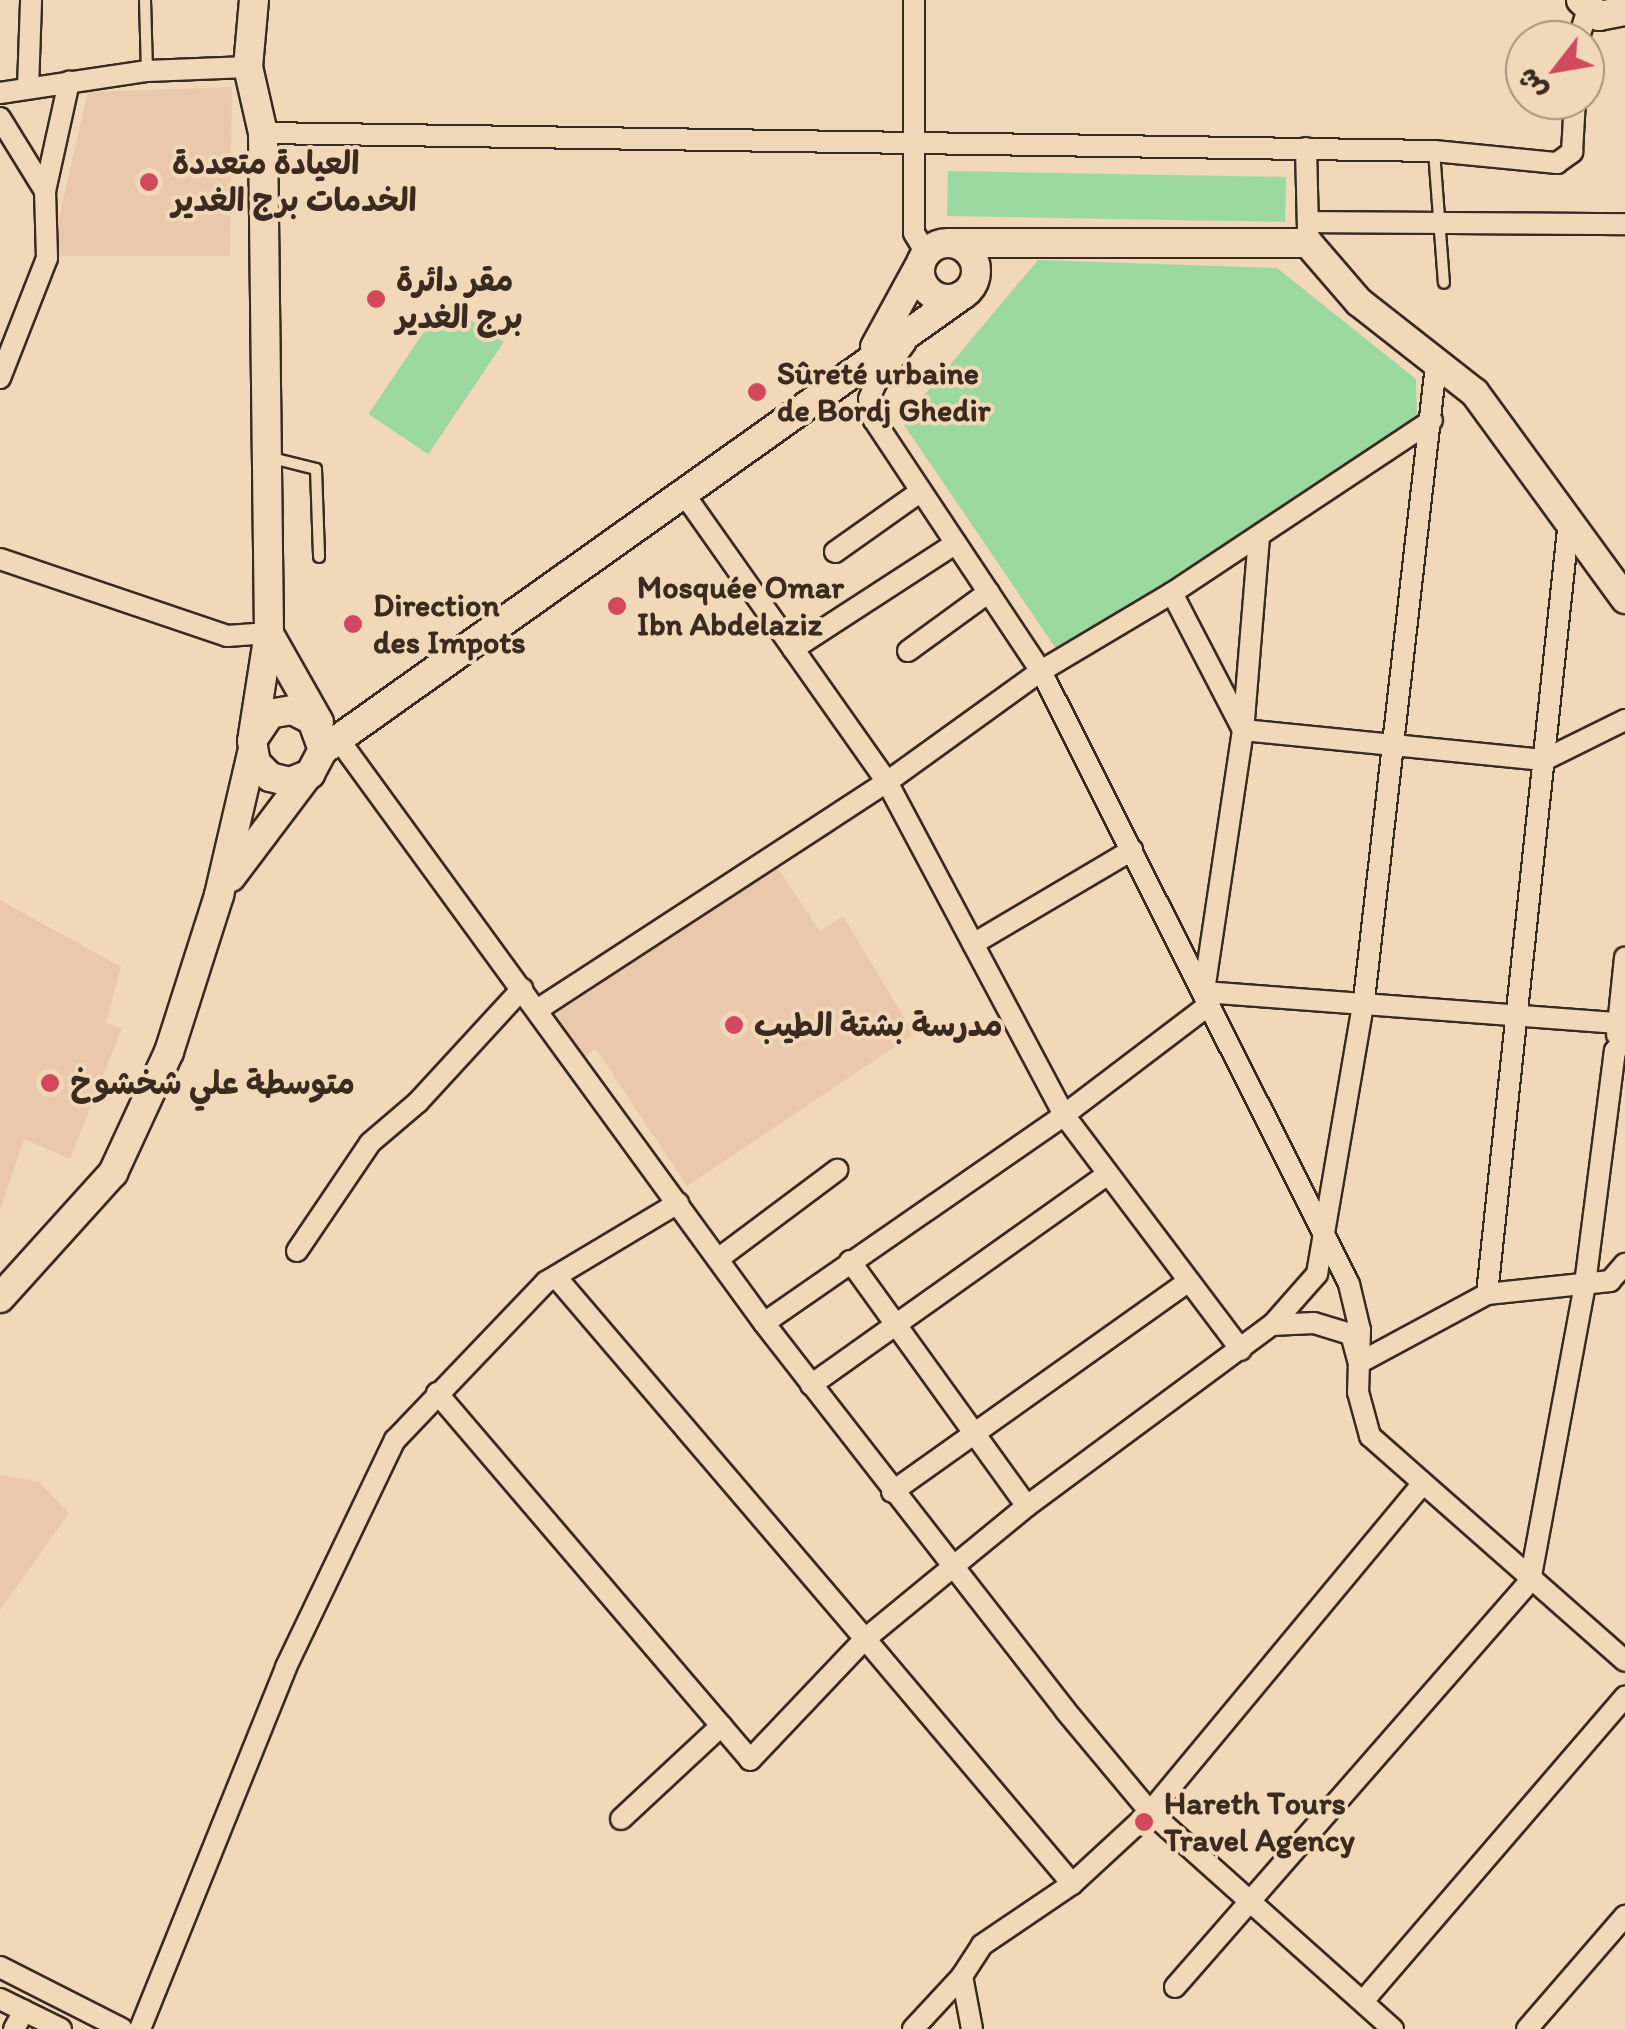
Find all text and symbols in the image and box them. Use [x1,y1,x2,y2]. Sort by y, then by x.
north arrow [1505,20,1605,120]
text: ش [1508,62,1554,106]
place label: العيادة متعددة الخدمات برج الغدير [172,145,417,220]
marker: العيادة متعددة الخدمات برج الغدير [136,169,162,195]
place label: مقر دائرة برج الغدير [396,262,523,337]
marker: مقر دائرة برج الغدير [365,288,387,310]
place label: Sûreté urbaine de Bordj Ghedir [777,355,992,430]
marker: Sûreté urbaine de Bordj Ghedir [746,381,768,403]
place label: Mosquée Omar Ibn Abdelaziz [637,569,843,644]
place label: Direction des Impots [373,587,524,662]
marker: Mosquée Omar Ibn Abdelaziz [606,595,628,617]
marker: Direction des Impots [342,613,364,635]
place label: مدرسة بشتة الطيب [754,1006,1003,1044]
marker: مدرسة بشتة الطيب [723,1014,745,1036]
place label: متوسطة علي شخشوخ [70,1064,355,1102]
marker: متوسطة علي شخشوخ [39,1072,61,1094]
place label: Hareth Tours Travel Agency [1164,1785,1355,1860]
marker: Hareth Tours Travel Agency [1133,1811,1155,1833]

